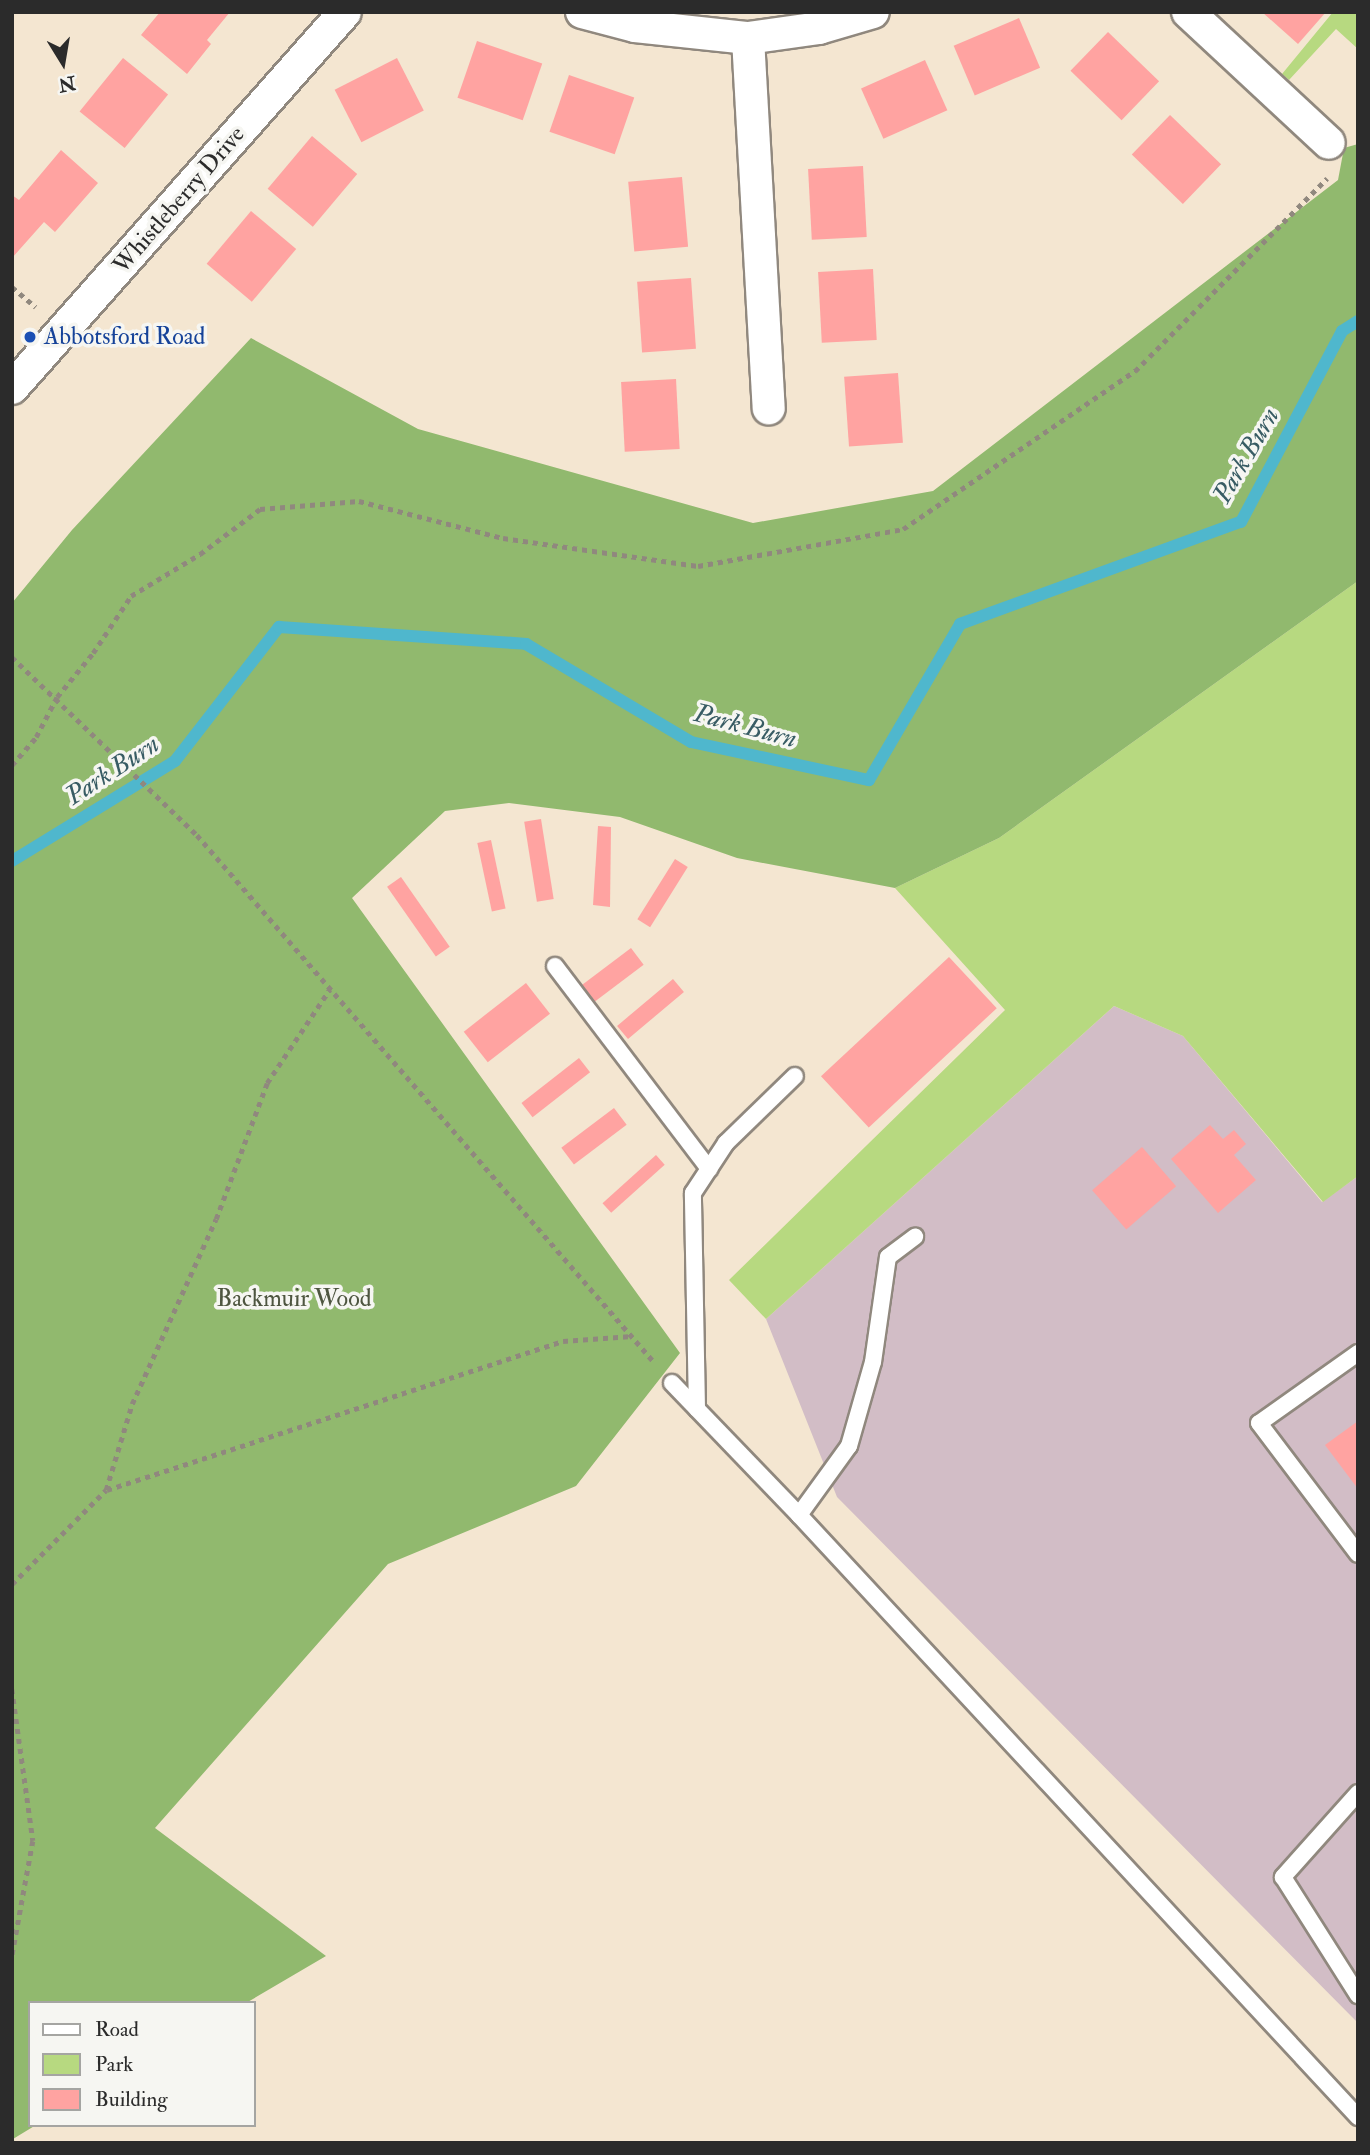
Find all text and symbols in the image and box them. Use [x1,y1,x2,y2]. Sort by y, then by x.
north arrow [28,28,98,98]
text: N [56,70,78,97]
street label: Whistleberry Drive [107,120,251,280]
place label: Abbotsford Road [44,323,205,351]
marker: Abbotsford Road [22,329,38,345]
water label: Park Burn [1207,403,1287,509]
water label: Park Burn [690,698,800,756]
water label: Park Burn [61,729,165,813]
park label: Backmuir Wood [216,1285,372,1313]
legend [28,2001,256,2127]
text: Road [95,2016,139,2043]
text: Park [95,2051,133,2078]
text: Building [95,2086,168,2113]

